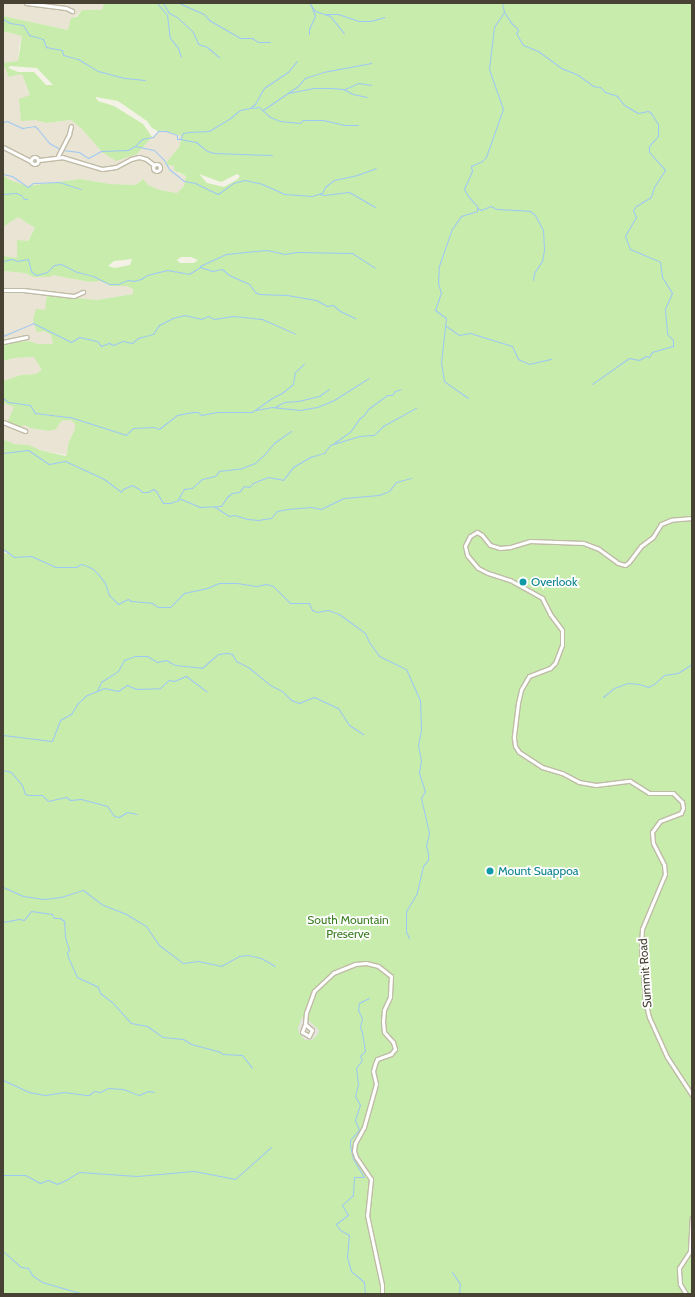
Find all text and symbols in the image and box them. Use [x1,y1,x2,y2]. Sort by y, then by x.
place label: Overlook [531,575,577,589]
marker: Overlook [518,577,528,587]
place label: Mount Suappoa [498,864,579,878]
marker: Mount Suappoa [485,866,495,876]
park label: South Mountain Preserve [307,913,389,941]
street label: Summit Road [635,938,655,1008]

